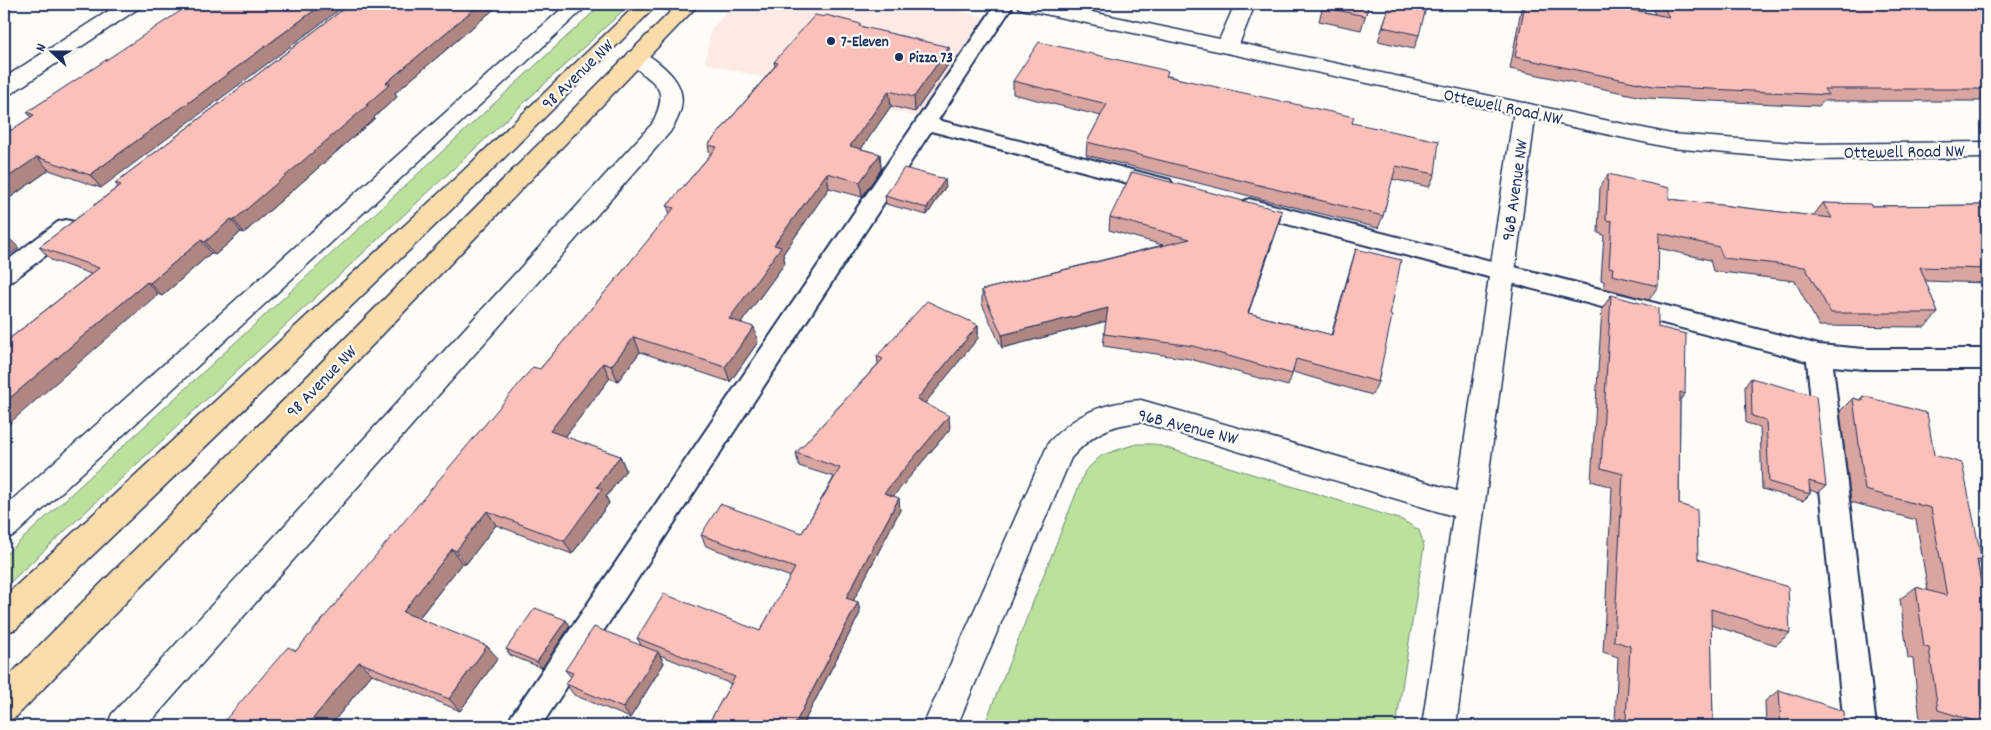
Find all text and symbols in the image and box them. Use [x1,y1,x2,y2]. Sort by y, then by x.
north arrow [28,28,78,78]
place label: 7-Eleven [841,32,889,54]
street label: 98 Avenue NW [537,34,621,117]
marker: 7-Eleven [825,35,837,47]
text: N [31,41,52,55]
place label: Pizza 73 [909,48,953,70]
marker: Pizza 73 [893,51,905,63]
street label: Ottewell Road NW [1441,84,1565,133]
street label: 96B Avenue NW [1497,137,1536,243]
street label: Ottewell Road NW [1843,140,1965,167]
street label: 98 Avenue NW [282,340,364,425]
street label: 96B Avenue NW [1135,404,1241,453]

